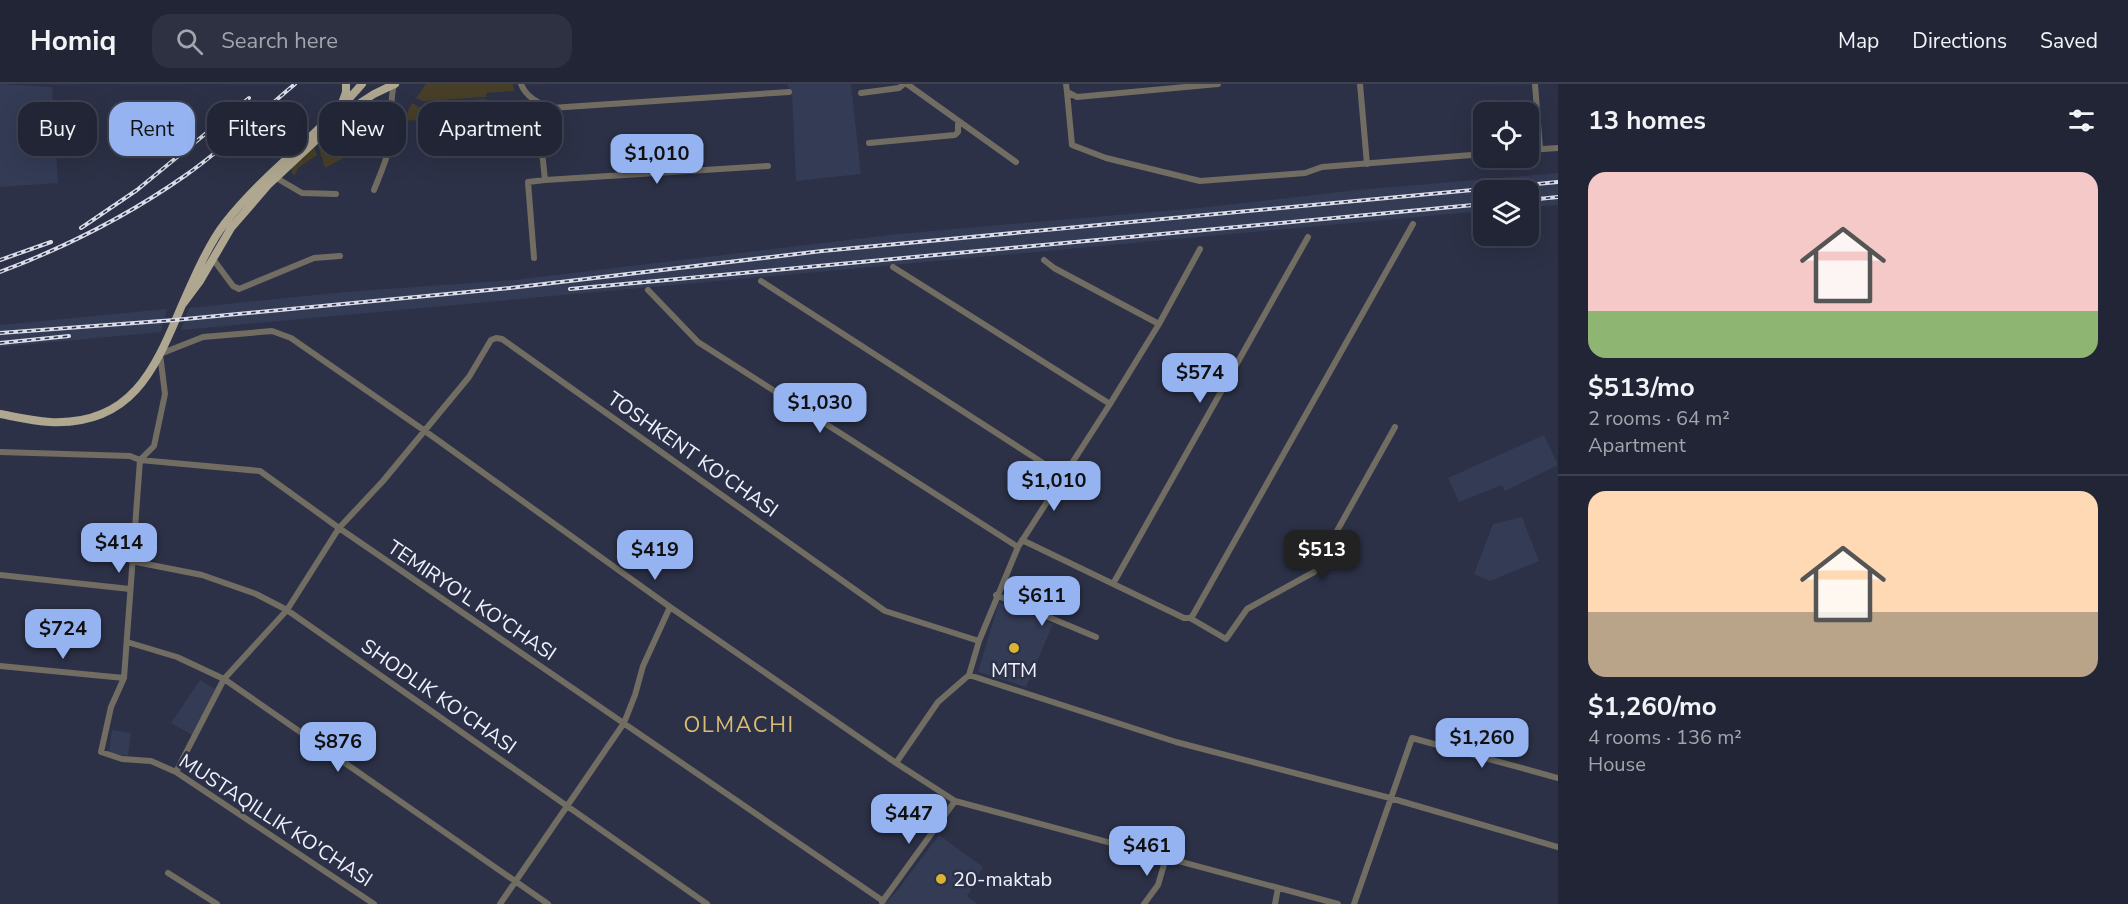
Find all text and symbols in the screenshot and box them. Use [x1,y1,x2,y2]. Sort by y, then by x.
search box [152,14,572,68]
text: Homiq [30,22,116,60]
icon: search [173,25,206,58]
text: Search here [221,26,338,56]
text: Map [1838,27,1879,55]
text: Directions [1912,27,2007,55]
text: Saved [2040,27,2098,55]
chip: Buy [18,102,97,156]
chip: Rent [109,102,195,156]
chip: Filters [207,102,307,156]
chip: New [319,102,406,156]
chip: Apartment [418,102,562,156]
map controls [1473,102,1539,246]
button: locate [1473,102,1539,168]
text: 13 homes [1588,103,1706,138]
icon: filters [2065,104,2098,137]
pin: $1,010 [608,134,706,185]
text: $1,010 [625,140,689,167]
button: layers [1473,180,1539,246]
icon: home [1789,211,1897,319]
pin: $574 [1164,353,1236,404]
text: $574 [1176,359,1224,386]
text: $513/mo [1588,370,1695,405]
pin: $1,030 [771,383,869,434]
street label: TOSHKENT KO'CHASI [602,385,783,524]
text: $1,030 [788,389,852,416]
text: 2 rooms · 64 m² [1588,405,1730,432]
text: Apartment [1588,432,1686,459]
pin: $1,010 [1005,461,1103,512]
text: $1,010 [1022,467,1086,494]
pin: $414 [83,523,155,574]
text: $414 [95,529,143,556]
pin: $419 [619,530,691,581]
pin: $513 [1286,530,1358,581]
icon: home [1789,530,1897,638]
street label: TEMIRYO'L KO'CHASI [382,534,561,667]
text: $419 [631,536,679,563]
text: $513 [1298,536,1346,563]
pin: $611 [1006,576,1078,627]
text: $611 [1018,582,1066,609]
pin: $724 [27,609,99,660]
text: $724 [39,615,87,642]
street label: SHODLIK KO'CHASI [356,633,522,760]
marker: MTM [1007,641,1021,655]
place label: MTM [991,657,1037,684]
text: $1,260/mo [1588,689,1717,724]
district label: OLMACHI [683,710,795,740]
pin: $1,260 [1433,718,1531,769]
pin: $876 [302,722,374,773]
text: $1,260 [1450,724,1514,751]
text: 4 rooms · 136 m² [1588,724,1742,751]
text: $876 [314,728,362,755]
street label: MUSTAQILLIK KO'CHASI [174,748,378,893]
text: House [1588,751,1646,778]
pin: $447 [873,794,945,845]
text: $447 [885,800,933,827]
pin: $461 [1111,826,1183,877]
text: $461 [1123,832,1171,859]
place label: 20-maktab [953,866,1052,893]
marker: 20-maktab [934,872,948,886]

